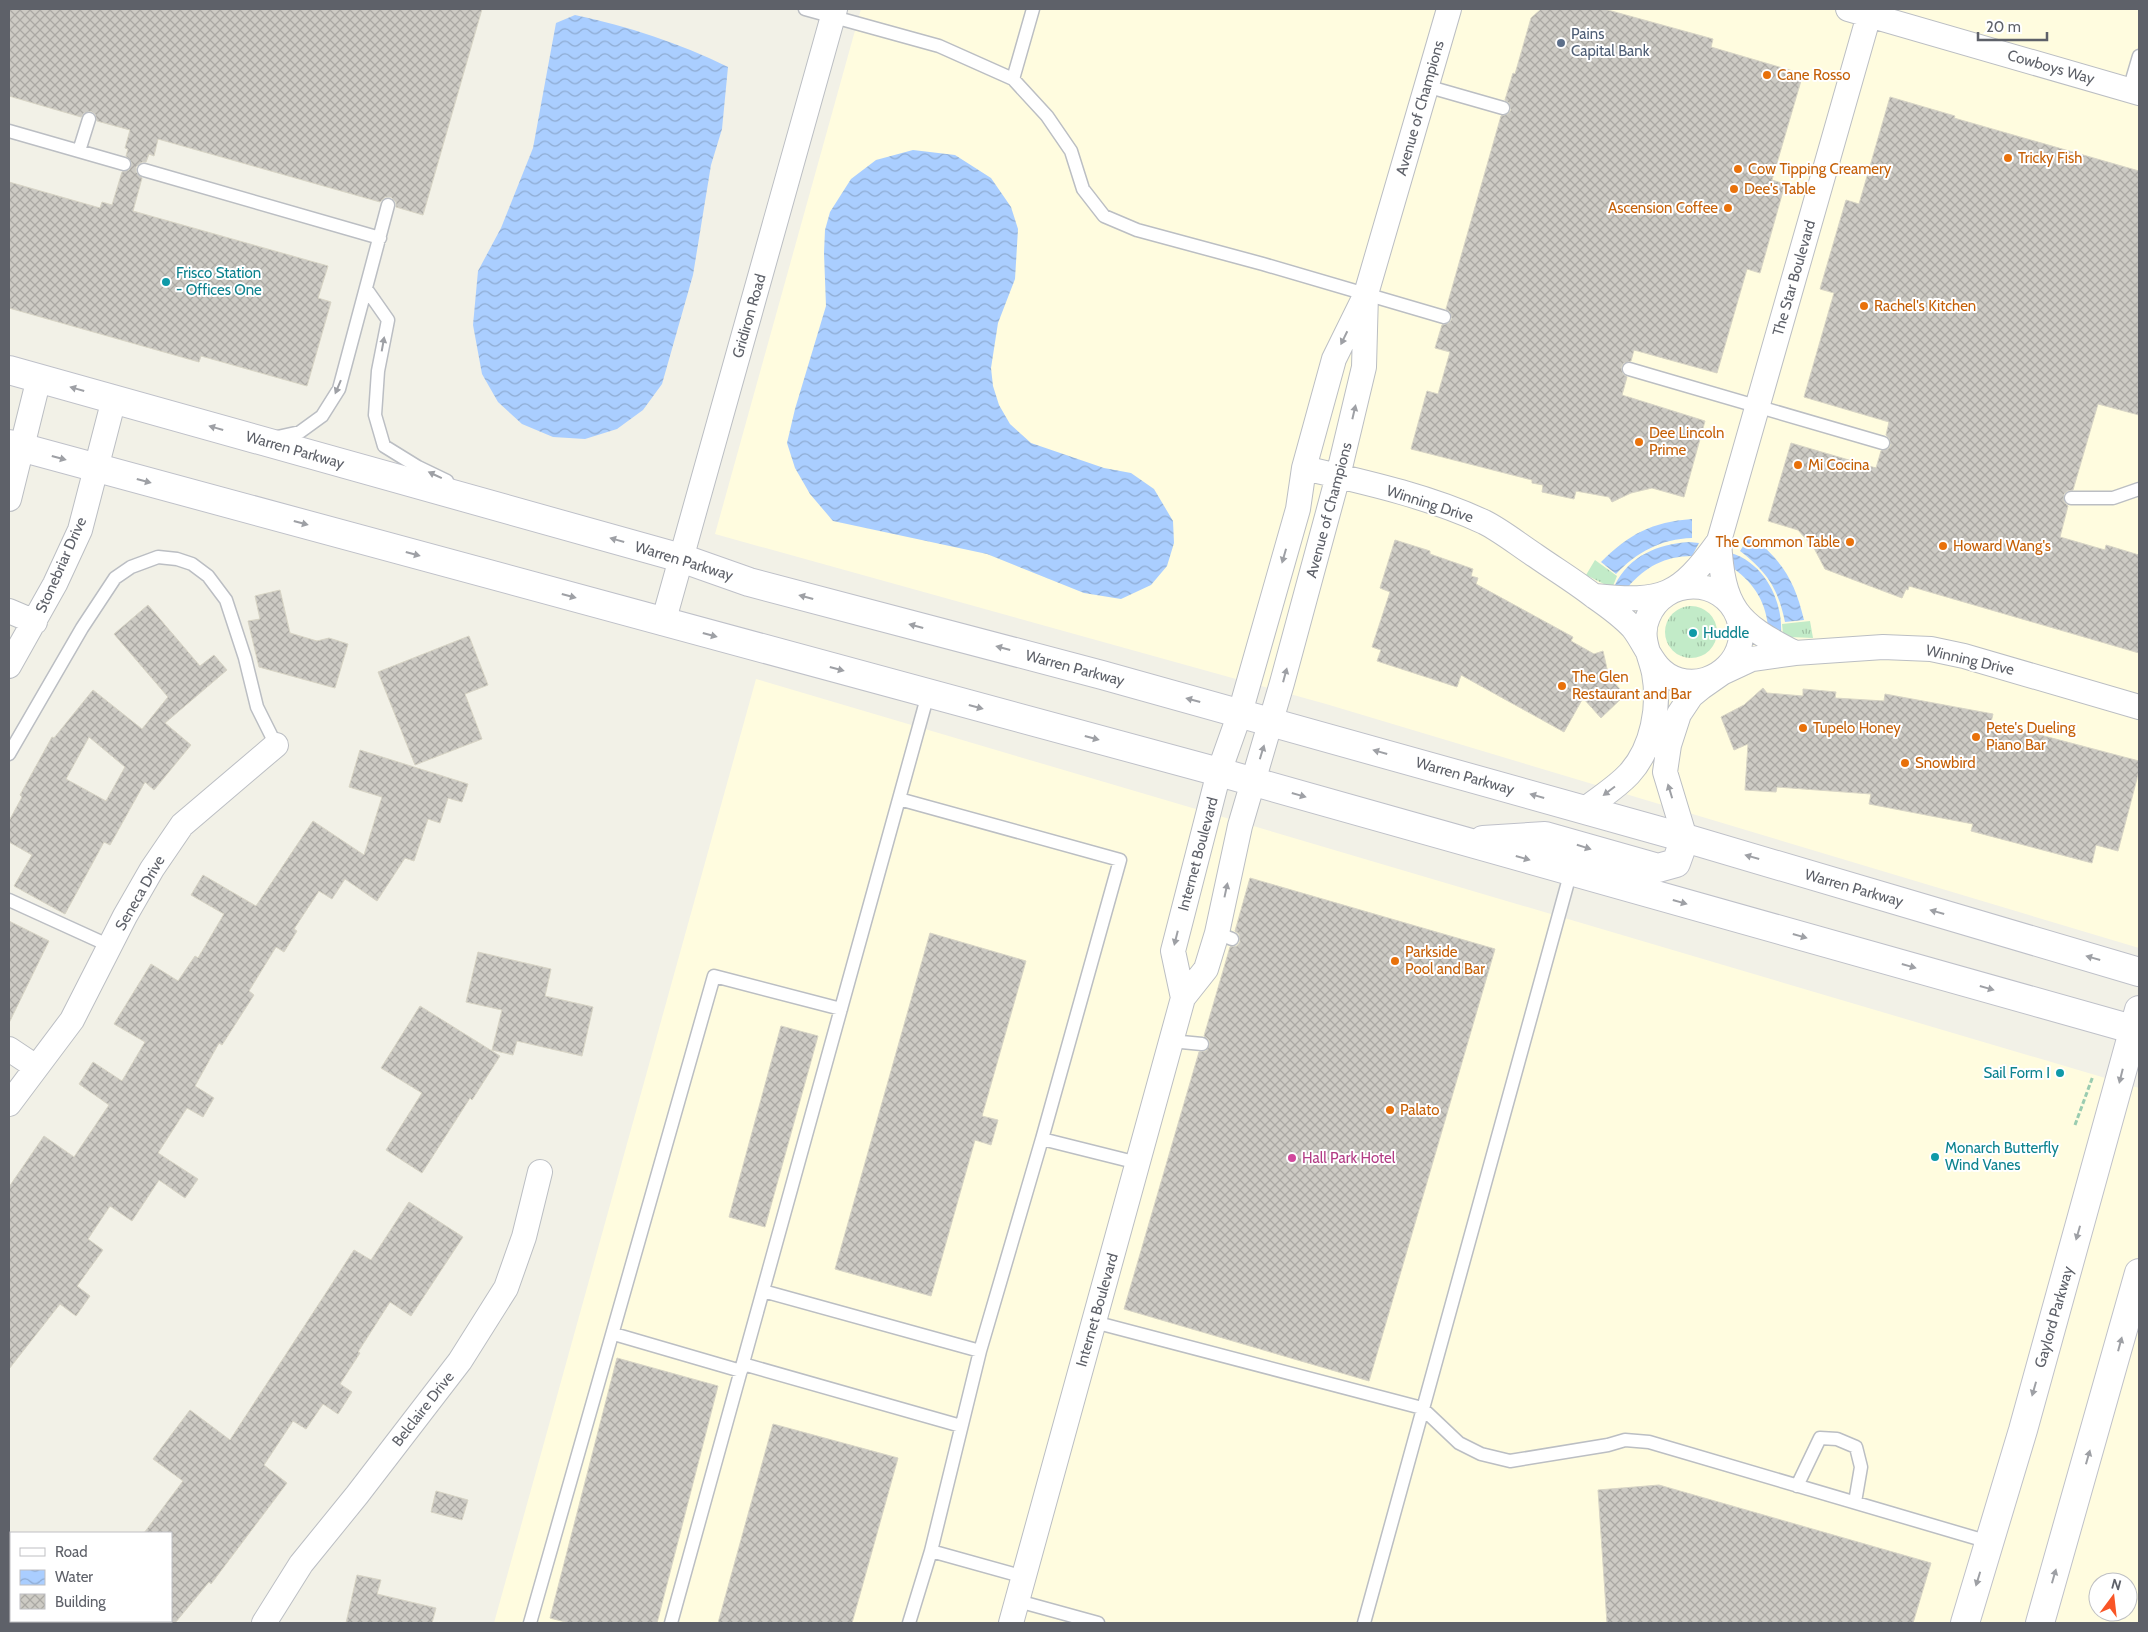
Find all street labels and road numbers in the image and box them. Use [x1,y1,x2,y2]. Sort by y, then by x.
street label: Avenue of Champions [1392,38,1448,178]
street label: Cowboys Way [2005,46,2097,88]
street label: The Star Boulevard [1769,218,1819,338]
street label: Gridiron Road [728,272,770,360]
street label: Warren Parkway [244,427,347,473]
street label: Avenue of Champions [1302,440,1356,580]
street label: Winning Drive [1384,482,1476,527]
street label: Stonebriar Drive [32,514,90,616]
street label: Warren Parkway [633,538,736,585]
street label: Winning Drive [1924,641,2016,679]
street label: Warren Parkway [1023,646,1127,690]
street label: Warren Parkway [1414,753,1517,799]
street label: Internet Boulevard [1174,795,1222,913]
street label: Seneca Drive [111,852,169,934]
street label: Warren Parkway [1803,865,1906,911]
street label: Internet Boulevard [1072,1251,1122,1369]
street label: Gaylord Parkway [2031,1264,2077,1370]
street label: Belclaire Drive [388,1368,458,1450]

